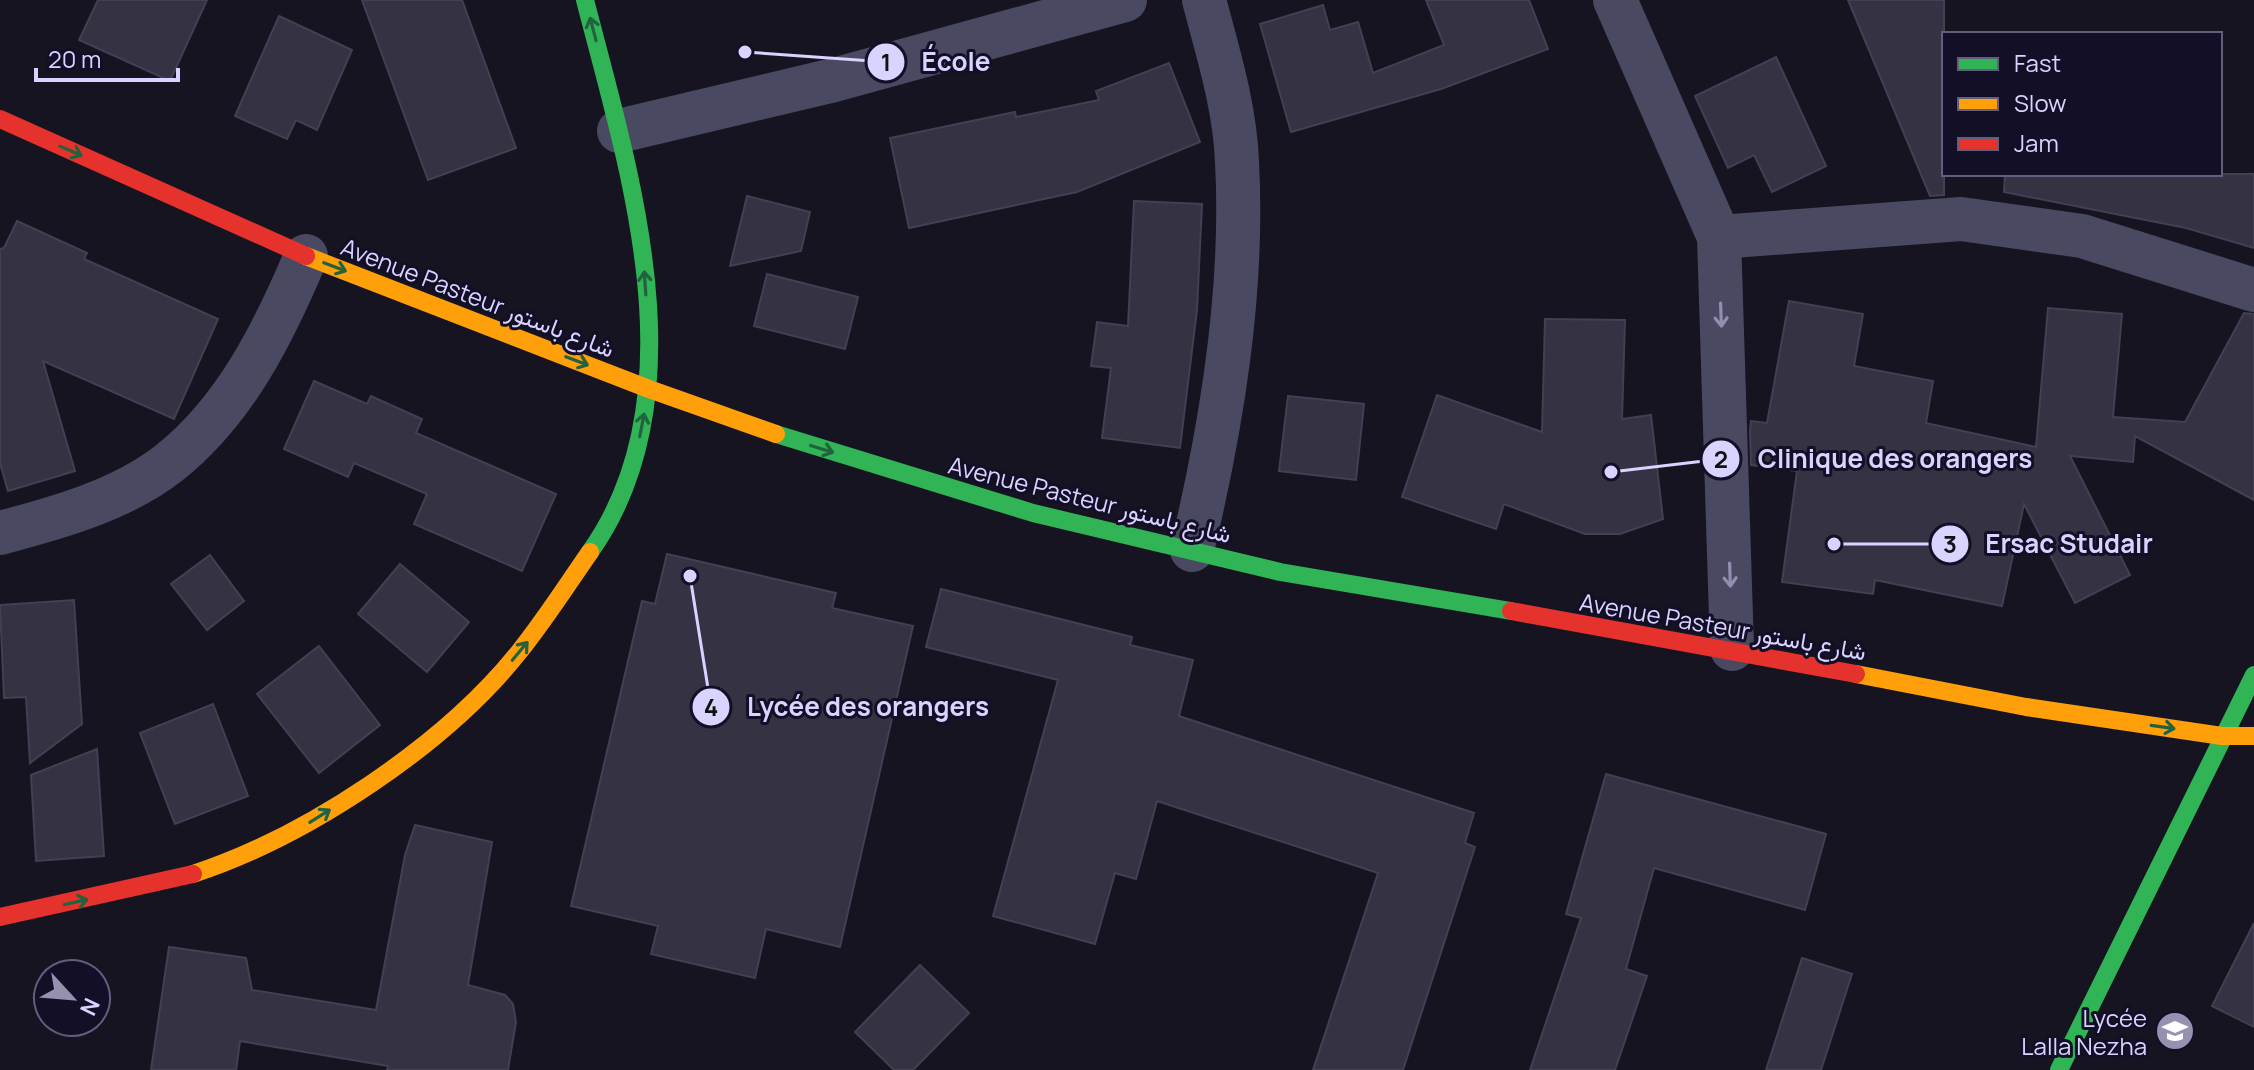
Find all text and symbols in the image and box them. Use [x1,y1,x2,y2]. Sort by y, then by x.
one-way arrow [585,16,600,42]
scale bar [36,32,178,82]
legend [1942,32,2222,176]
callout: École [866,37,1007,87]
text: 20 m [48,42,101,75]
text: École [922,43,990,79]
text: 1 [881,45,891,78]
text: Fast [2014,46,2061,79]
text: Slow [2014,86,2067,119]
text: Jam [2014,126,2059,159]
one-way arrow [58,145,83,160]
street label: Avenue Pasteur شارع باستور [336,230,620,365]
one-way arrow [322,261,347,275]
one-way arrow [637,270,652,297]
one-way arrow [1714,301,1729,328]
one-way arrow [564,355,589,369]
one-way arrow [635,413,650,439]
callout: Clinique des orangers [1701,434,2048,484]
text: Clinique des orangers [1758,440,2032,476]
one-way arrow [809,442,834,457]
text: 2 [1714,442,1728,475]
street label: Avenue Pasteur شارع باستور [945,448,1235,551]
callout: Ersac Studair [1930,519,2169,569]
text: Ersac Studair [1985,525,2153,561]
text: 3 [1943,527,1957,560]
one-way arrow [1722,561,1737,588]
street label: Avenue Pasteur شارع باستور [1577,585,1869,668]
one-way arrow [511,641,528,662]
callout: Lycée des orangers [691,682,1005,732]
text: Lycée des orangers [747,688,989,724]
text: 4 [704,690,718,723]
one-way arrow [2150,720,2175,735]
one-way arrow [308,808,331,824]
one-way arrow [63,893,89,908]
north arrow [32,958,112,1038]
text: N [73,993,107,1020]
place label: Lycée Lalla Nezha [2021,1001,2147,1062]
school or university icon: Lycée Lalla Nezha [2154,1010,2196,1052]

